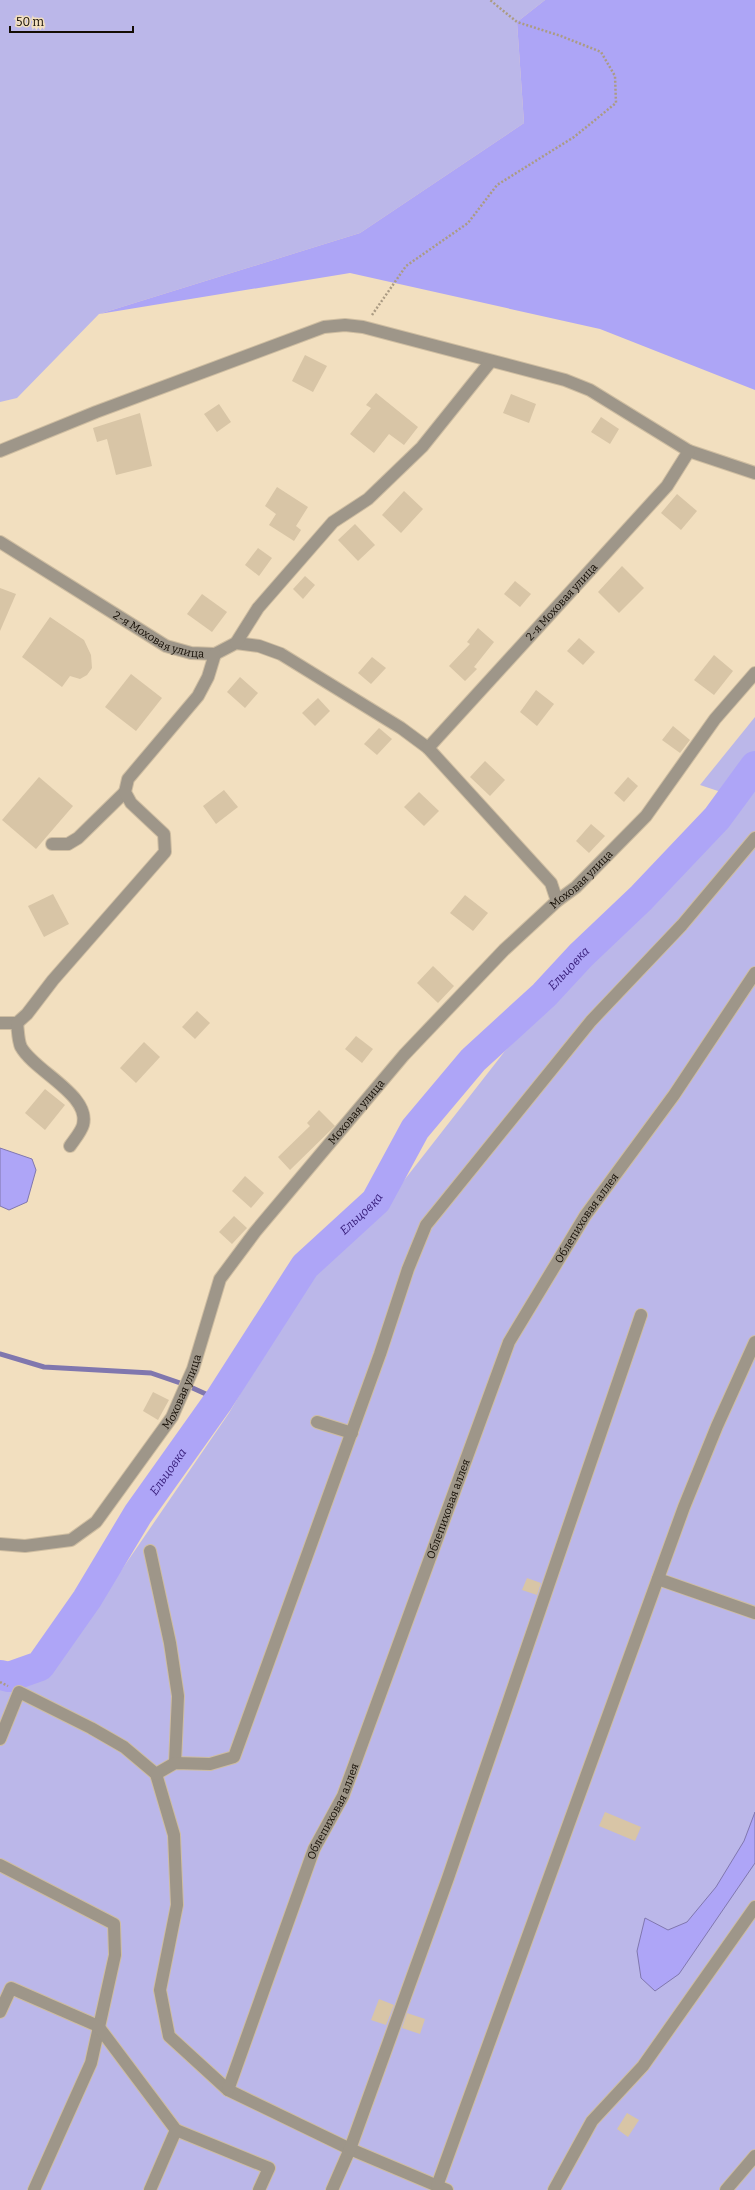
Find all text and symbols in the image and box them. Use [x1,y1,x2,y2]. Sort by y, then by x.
scale bar [10,8,133,34]
text: 50 m [16,15,45,29]
street label: 2-я Моховая улица [523,561,600,643]
street label: 2-я Моховая улица [111,609,204,661]
street label: Моховая улица [547,848,616,911]
water label: Ельцовка [545,944,592,993]
street label: Моховая улица [326,1077,388,1147]
street label: Облепиховая аллея [552,1171,621,1265]
water label: Ельцовка [337,1191,386,1237]
street label: Моховая улица [159,1353,204,1432]
water label: Ельцовка [147,1446,189,1498]
street label: Облепиховая аллея [424,1457,473,1561]
street label: Облепиховая аллея [305,1762,361,1861]

